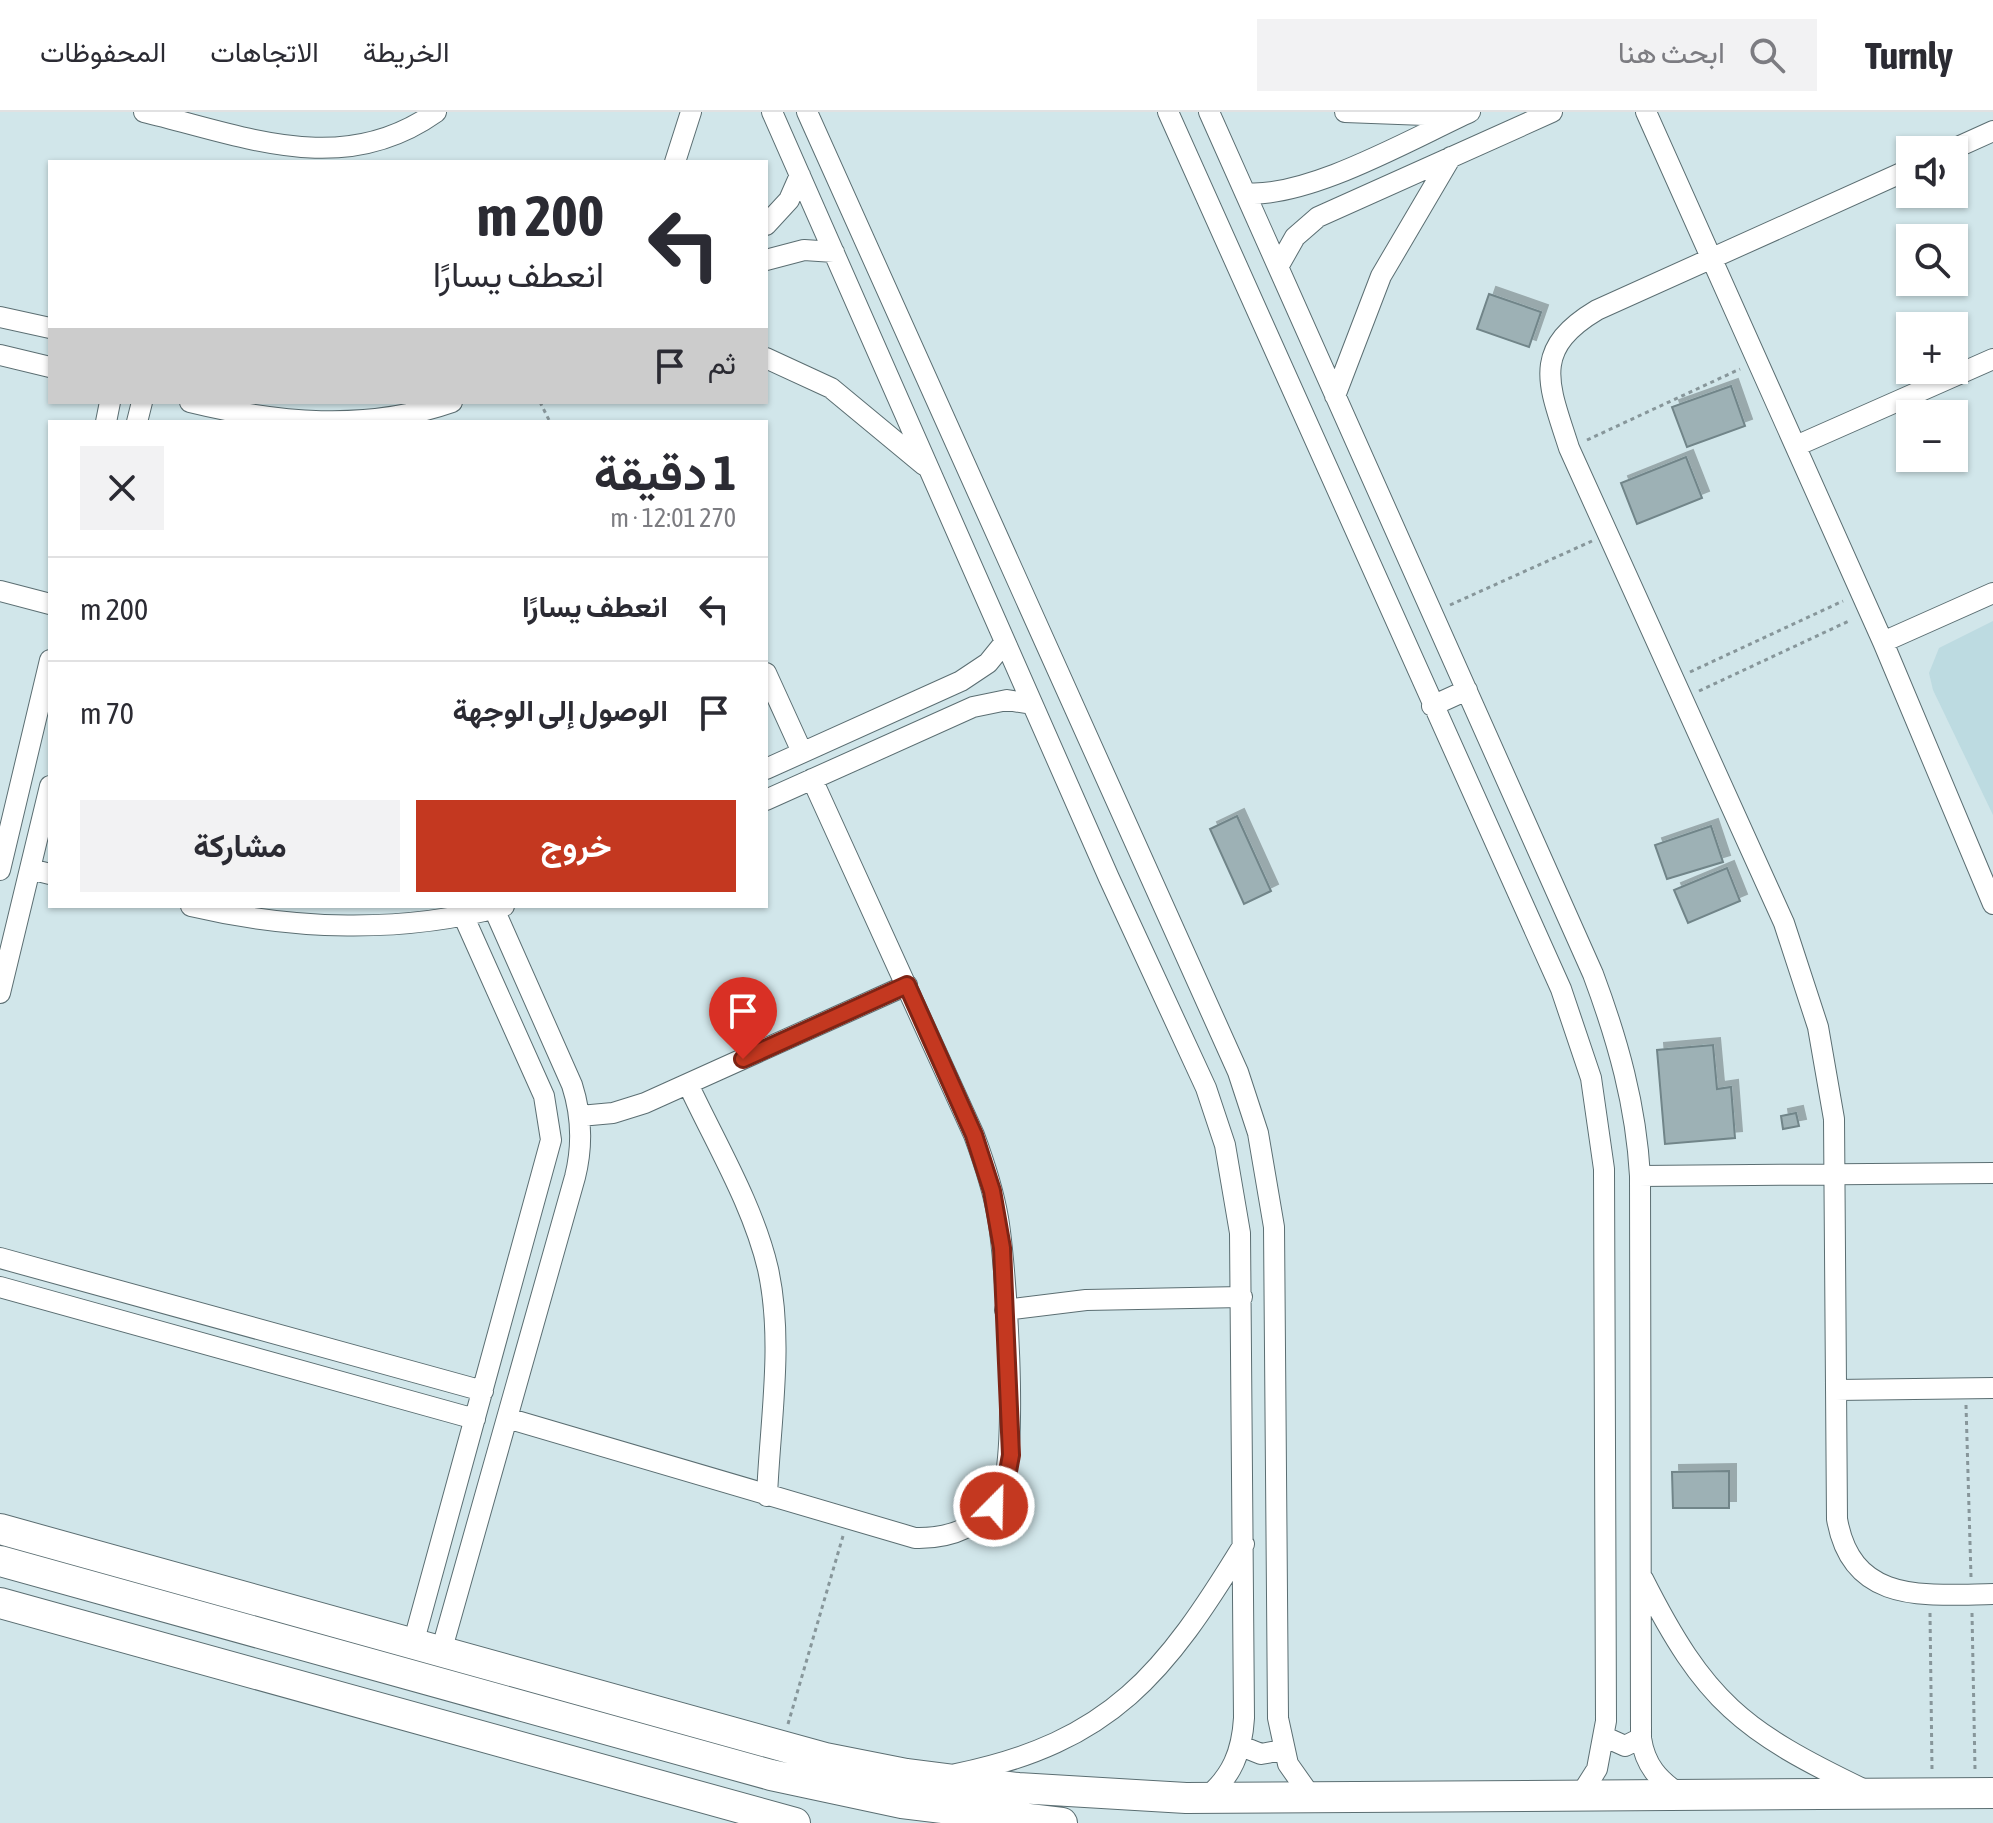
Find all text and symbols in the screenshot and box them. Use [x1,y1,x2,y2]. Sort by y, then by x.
search box [1257,19,1817,91]
icon: search [1745,33,1789,77]
text: Turnly [1865,34,1953,77]
text: ابحث هنا [1618,35,1725,69]
text: المحفوظات [40,36,166,68]
text: الاتجاهات [210,36,319,68]
text: الخريطة [363,36,449,68]
map controls [1896,136,1968,472]
button: sound [1896,136,1968,208]
text: 200 m [477,184,604,248]
icon: left [632,192,736,296]
button: search [1896,224,1968,296]
text: انعطف يسارًا [433,253,604,295]
button: + [1896,312,1968,384]
icon: arrive [648,344,692,388]
text: ثم [708,346,736,380]
button: − [1896,400,1968,472]
text: 1 دقيقة [594,445,736,500]
button: close [80,446,164,530]
text: 270 m · 12:01 [610,503,736,533]
icon: left [692,587,736,631]
text: انعطف يسارًا [522,589,668,623]
text: 200 m [80,592,148,626]
icon: arrive [692,691,736,735]
text: الوصول إلى الوجهة [452,693,668,727]
text: 70 m [80,696,134,730]
button: مشاركة [80,800,400,892]
button: خروج [416,800,736,892]
pin [709,977,777,1059]
icon: arrive [721,989,765,1033]
position arrow [952,1464,1036,1548]

